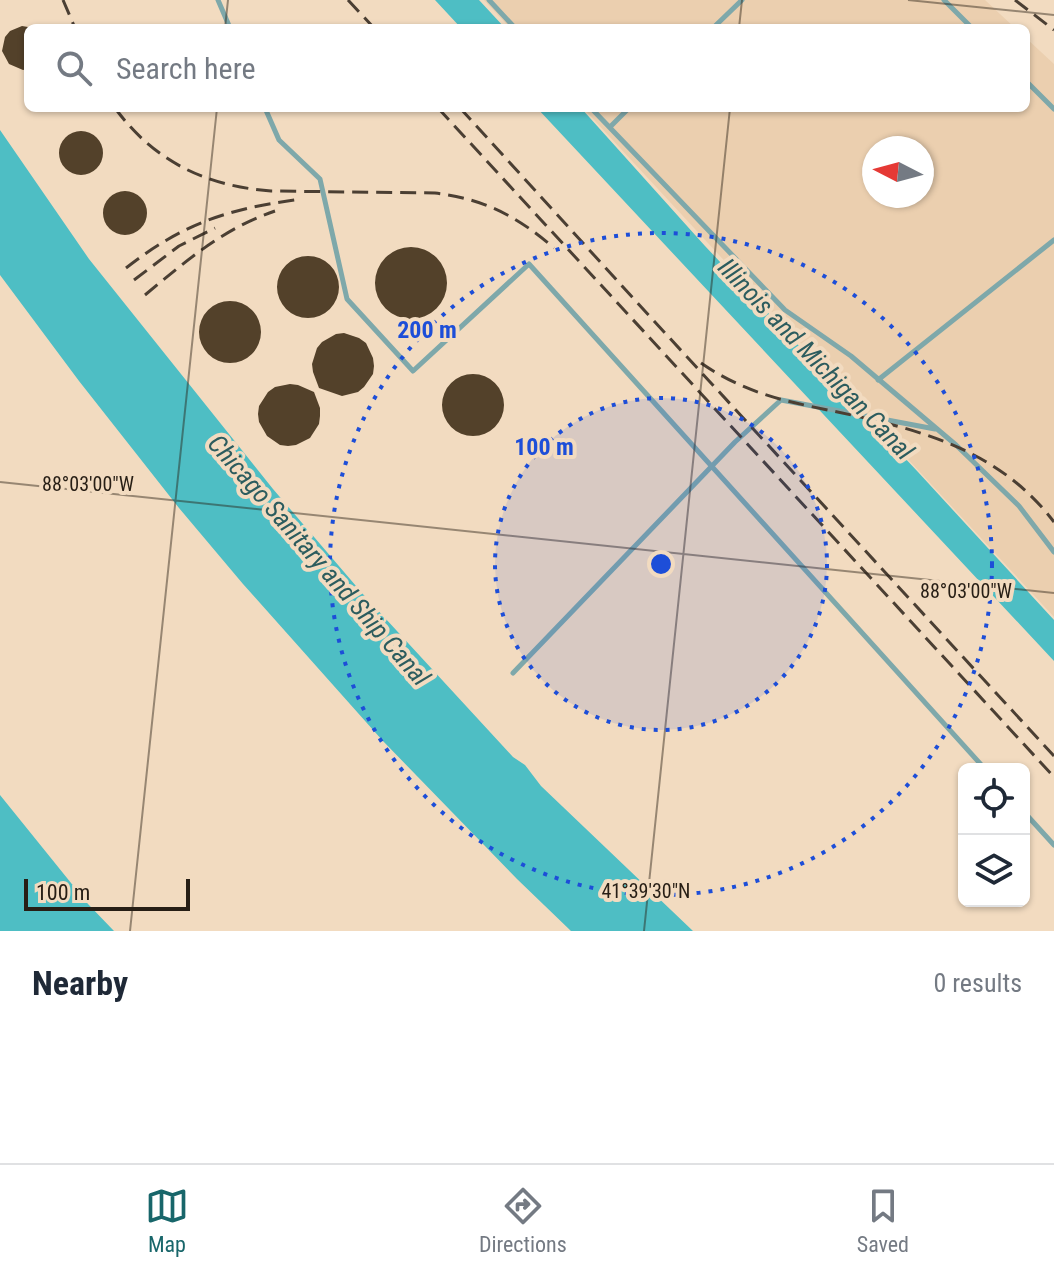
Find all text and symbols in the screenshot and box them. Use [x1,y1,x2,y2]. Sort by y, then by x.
search box [24,24,1030,112]
icon: search [52,46,96,90]
text: Search here [116,51,256,86]
north arrow [862,136,934,208]
water label: Illinois and Michigan Canal [712,252,921,467]
text: 200 m [397,316,457,344]
water label: Chicago Sanitary and Ship Canal [202,428,437,693]
text: 100 m [514,433,574,461]
text: 88°03'00"W [42,472,134,496]
centre of rings [647,550,675,578]
text: 88°03'00"W [920,579,1012,603]
map controls [958,763,1030,907]
button: locate [958,763,1030,835]
button: layers [958,835,1030,907]
scale bar [24,875,190,911]
text: 41°39'30"N [601,879,691,903]
text: 100 m [36,880,90,905]
text: Nearby [32,963,128,1003]
text: 0 results [933,968,1022,998]
tab: Map [145,1184,189,1257]
tab: Directions [479,1184,567,1257]
tab: Saved [857,1184,909,1257]

